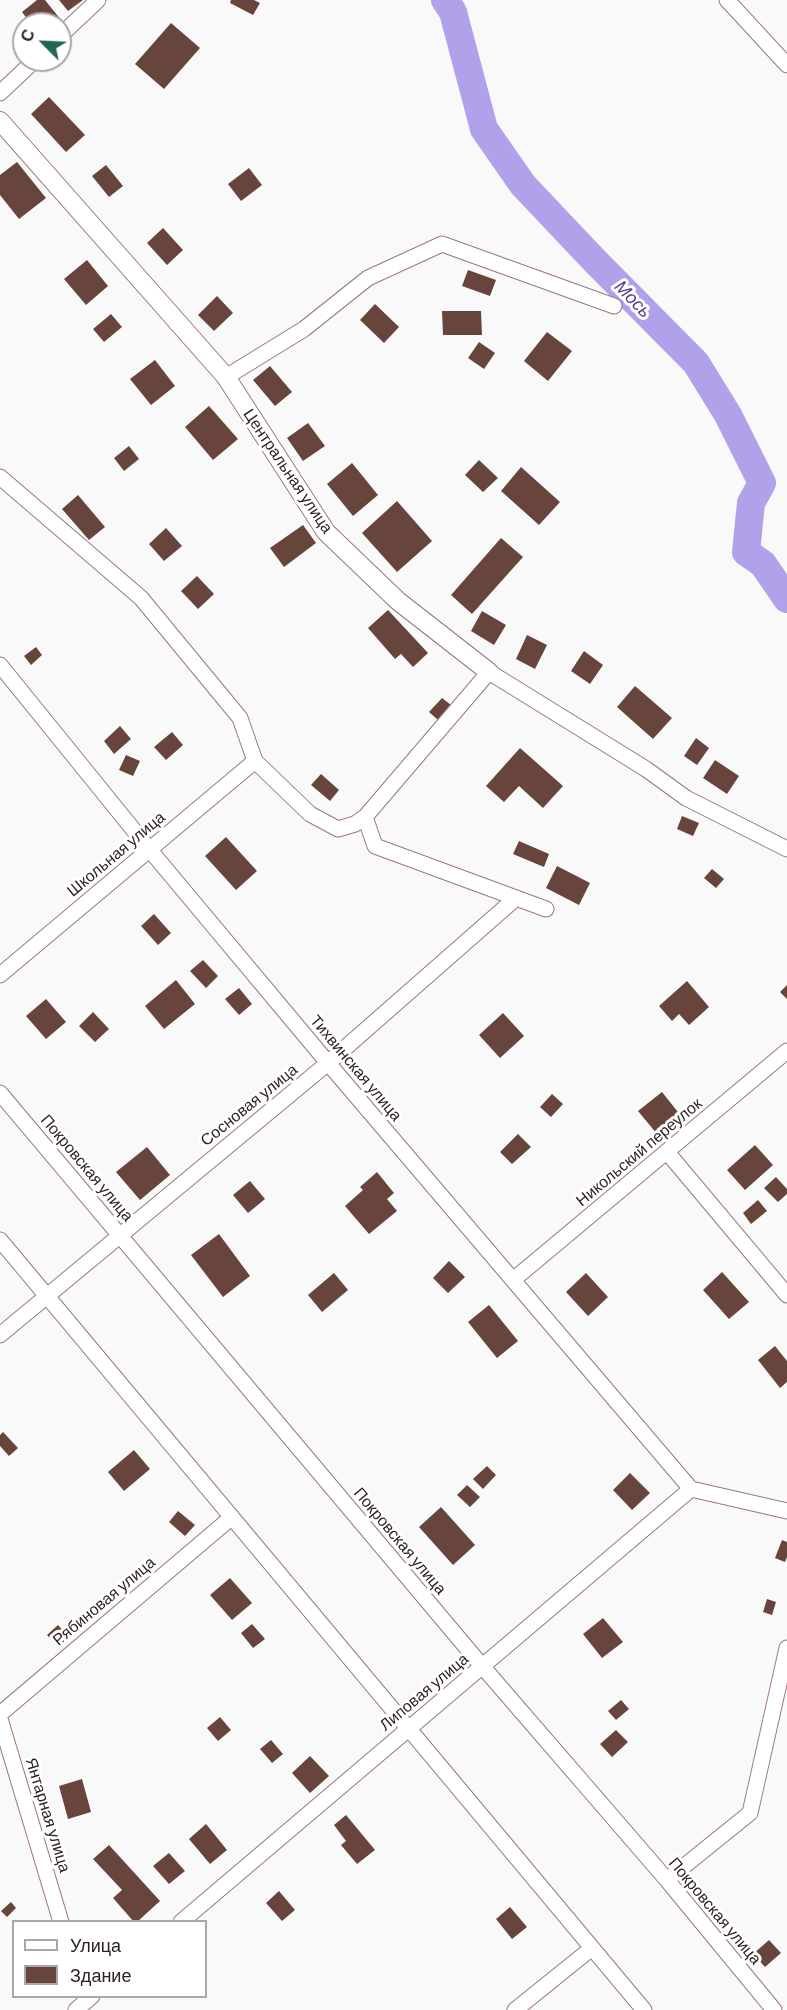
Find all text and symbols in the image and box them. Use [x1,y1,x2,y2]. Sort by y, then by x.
north arrow [12,12,72,72]
text: С [16,26,38,44]
water label: Мось [610,276,656,322]
street label: Центральная улица [239,405,337,537]
street label: Школьная улица [63,808,169,900]
street label: Тихвинская улица [306,1011,406,1125]
street label: Сосновая улица [197,1060,301,1150]
street label: Никольский переулок [572,1094,706,1210]
street label: Покровская улица [37,1111,137,1225]
street label: Покровская улица [350,1484,450,1598]
street label: Рябиновая улица [49,1553,159,1649]
street label: Липовая улица [376,1649,472,1735]
street label: Янтарная улица [21,1755,75,1875]
street label: Покровская улица [665,1854,765,1968]
legend [12,1920,207,1998]
text: Улица [70,1934,121,1956]
text: Здание [70,1964,131,1986]

